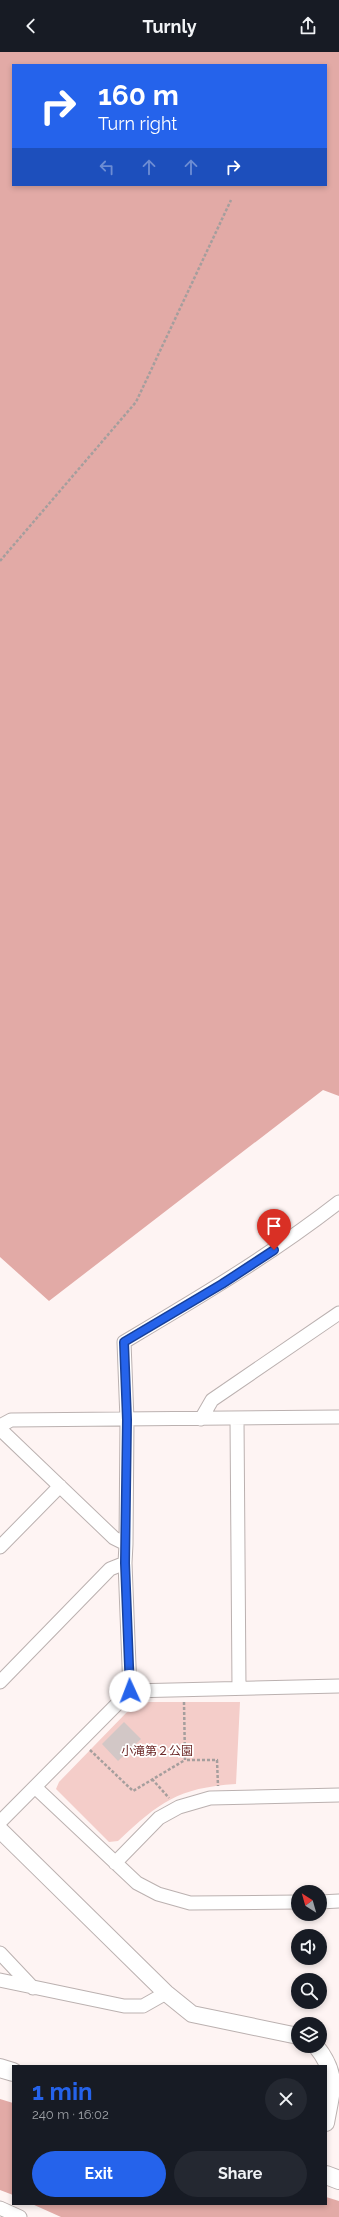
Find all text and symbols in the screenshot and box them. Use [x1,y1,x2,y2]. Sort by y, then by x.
icon: back [20,15,42,37]
icon: share [297,15,319,37]
text: Turnly [142,16,197,37]
text: 160 m [98,79,179,112]
icon: right [32,80,84,132]
text: Turn right [98,113,177,134]
icon: left [96,156,118,178]
icon: ahead [138,156,160,178]
icon: ahead [180,156,202,178]
icon: right [222,156,244,178]
pin [257,1209,291,1250]
icon: arrive [263,1215,285,1237]
position arrow [109,1670,151,1712]
park label: 小滝第２公園 [121,1744,193,1758]
north arrow [291,1885,327,1921]
map controls [291,1885,327,2053]
button: sound [291,1929,327,1965]
button: search [291,1973,327,2009]
button: layers [291,2017,327,2053]
text: 1 min [32,2077,93,2106]
button: close [265,2078,307,2120]
text: 240 m · 16:02 [32,2107,109,2122]
button: Exit [32,2151,166,2197]
button: Share [174,2151,307,2197]

